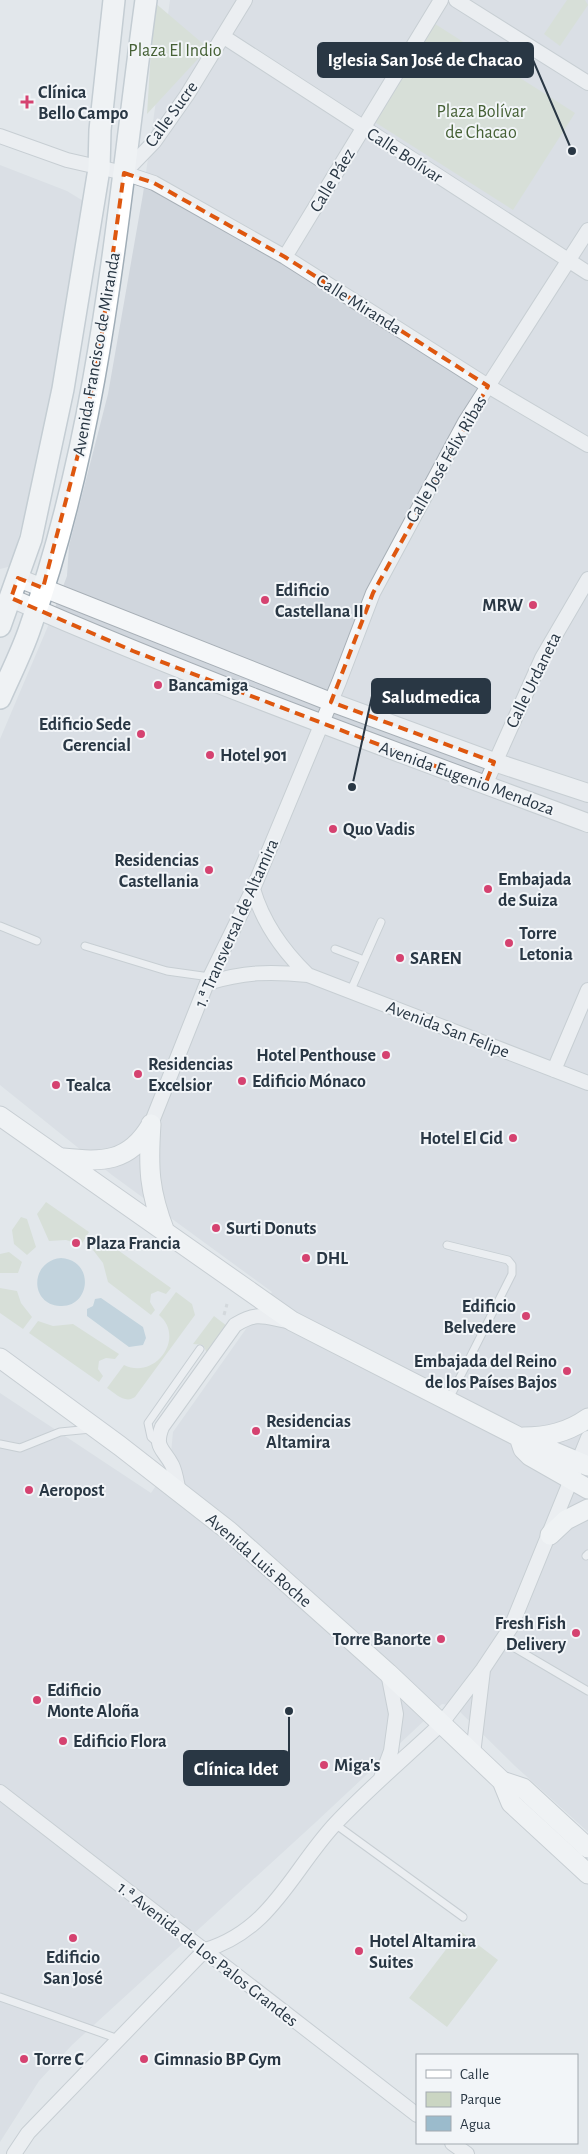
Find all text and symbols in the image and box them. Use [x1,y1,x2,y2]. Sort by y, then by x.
park label: Plaza El Indio [128,42,222,60]
callout: Iglesia San José de Chacao [318,43,533,77]
text: Iglesia San José de Chacao [327,51,523,70]
street label: Calle Sucre [142,78,202,151]
place label: Clínica Bello Campo [38,84,129,123]
marker: Clínica Bello Campo [20,95,34,109]
park label: Plaza Bolívar de Chacao [436,103,526,142]
street label: Calle Bolívar [363,125,446,187]
street label: Calle Páez [307,146,359,215]
street label: Avenida Francisco de Miranda [70,251,124,458]
street label: Calle Miranda [313,271,404,338]
street label: Calle José Félix Ribas [403,393,491,526]
place label: Edificio Castellana II [275,582,364,621]
marker: Edificio Castellana II [259,594,271,606]
place label: MRW [482,597,524,615]
marker: MRW [527,599,539,611]
street label: Calle Urdaneta [503,630,565,731]
place label: Bancamiga [168,677,249,695]
marker: Bancamiga [152,679,164,691]
callout: Saludmedica [372,679,490,713]
text: Saludmedica [382,688,480,707]
place label: Edificio Sede Gerencial [39,716,131,755]
marker: Edificio Sede Gerencial [135,728,147,740]
street label: Avenida Eugenio Mendoza [377,739,557,819]
place label: Hotel 901 [220,747,287,765]
marker: Hotel 901 [204,749,216,761]
place label: Quo Vadis [343,821,415,839]
marker: Quo Vadis [327,823,339,835]
street label: 1.ª Transversal de Altamira [192,836,282,1010]
place label: Residencias Castellania [114,852,199,891]
marker: Residencias Castellania [203,864,215,876]
place label: Embajada de Suiza [498,871,572,910]
marker: Embajada de Suiza [482,883,494,895]
place label: Torre Letonia [519,925,573,964]
marker: Torre Letonia [503,937,515,949]
place label: SAREN [410,950,462,968]
marker: SAREN [394,952,406,964]
street label: Avenida San Felipe [384,998,512,1062]
place label: Hotel Penthouse [256,1047,376,1065]
marker: Hotel Penthouse [380,1049,392,1061]
place label: Residencias Excelsior [148,1056,233,1095]
marker: Residencias Excelsior [132,1068,144,1080]
place label: Edificio Mónaco [252,1073,366,1091]
marker: Edificio Mónaco [236,1075,248,1087]
place label: Tealca [66,1077,112,1095]
marker: Tealca [50,1079,62,1091]
place label: Hotel El Cid [420,1130,504,1148]
marker: Hotel El Cid [507,1132,519,1144]
place label: Surti Donuts [226,1220,317,1238]
marker: Surti Donuts [210,1222,222,1234]
place label: Plaza Francia [86,1235,181,1253]
marker: Plaza Francia [70,1237,82,1249]
place label: DHL [316,1250,348,1268]
marker: DHL [300,1252,312,1264]
place label: Edificio Belvedere [444,1298,516,1337]
marker: Edificio Belvedere [520,1310,532,1322]
place label: Embajada del Reino de los Países Bajos [414,1353,557,1392]
marker: Embajada del Reino de los Países Bajos [561,1365,573,1377]
place label: Residencias Altamira [266,1413,351,1452]
marker: Residencias Altamira [250,1425,262,1437]
place label: Aeropost [39,1482,104,1500]
marker: Aeropost [23,1484,35,1496]
street label: Avenida Luis Roche [202,1510,315,1611]
place label: Fresh Fish Delivery [495,1615,567,1654]
marker: Fresh Fish Delivery [570,1627,582,1639]
place label: Torre Banorte [332,1631,431,1649]
marker: Torre Banorte [435,1633,447,1645]
place label: Edificio Monte Aloña [47,1682,140,1721]
marker: Edificio Monte Aloña [31,1694,43,1706]
place label: Edificio Flora [73,1733,167,1751]
marker: Edificio Flora [57,1735,69,1747]
callout: Clínica Idet [184,1751,289,1785]
place label: Miga's [334,1757,381,1775]
marker: Miga's [318,1759,330,1771]
text: Clínica Idet [194,1760,279,1779]
street label: 1.ª Avenida de Los Palos Grandes [114,1879,301,2031]
marker: Edificio San José [67,1932,79,1944]
place label: Hotel Altamira Suites [369,1933,477,1972]
marker: Hotel Altamira Suites [353,1945,365,1957]
place label: Edificio San José [43,1949,103,1988]
place label: Torre C [34,2051,84,2069]
place label: Gimnasio BP Gym [154,2051,281,2069]
marker: Torre C [18,2053,30,2065]
marker: Gimnasio BP Gym [138,2053,150,2065]
legend [416,2054,578,2144]
text: Calle [460,2067,489,2082]
text: Parque [460,2092,501,2107]
text: Agua [460,2117,491,2132]

